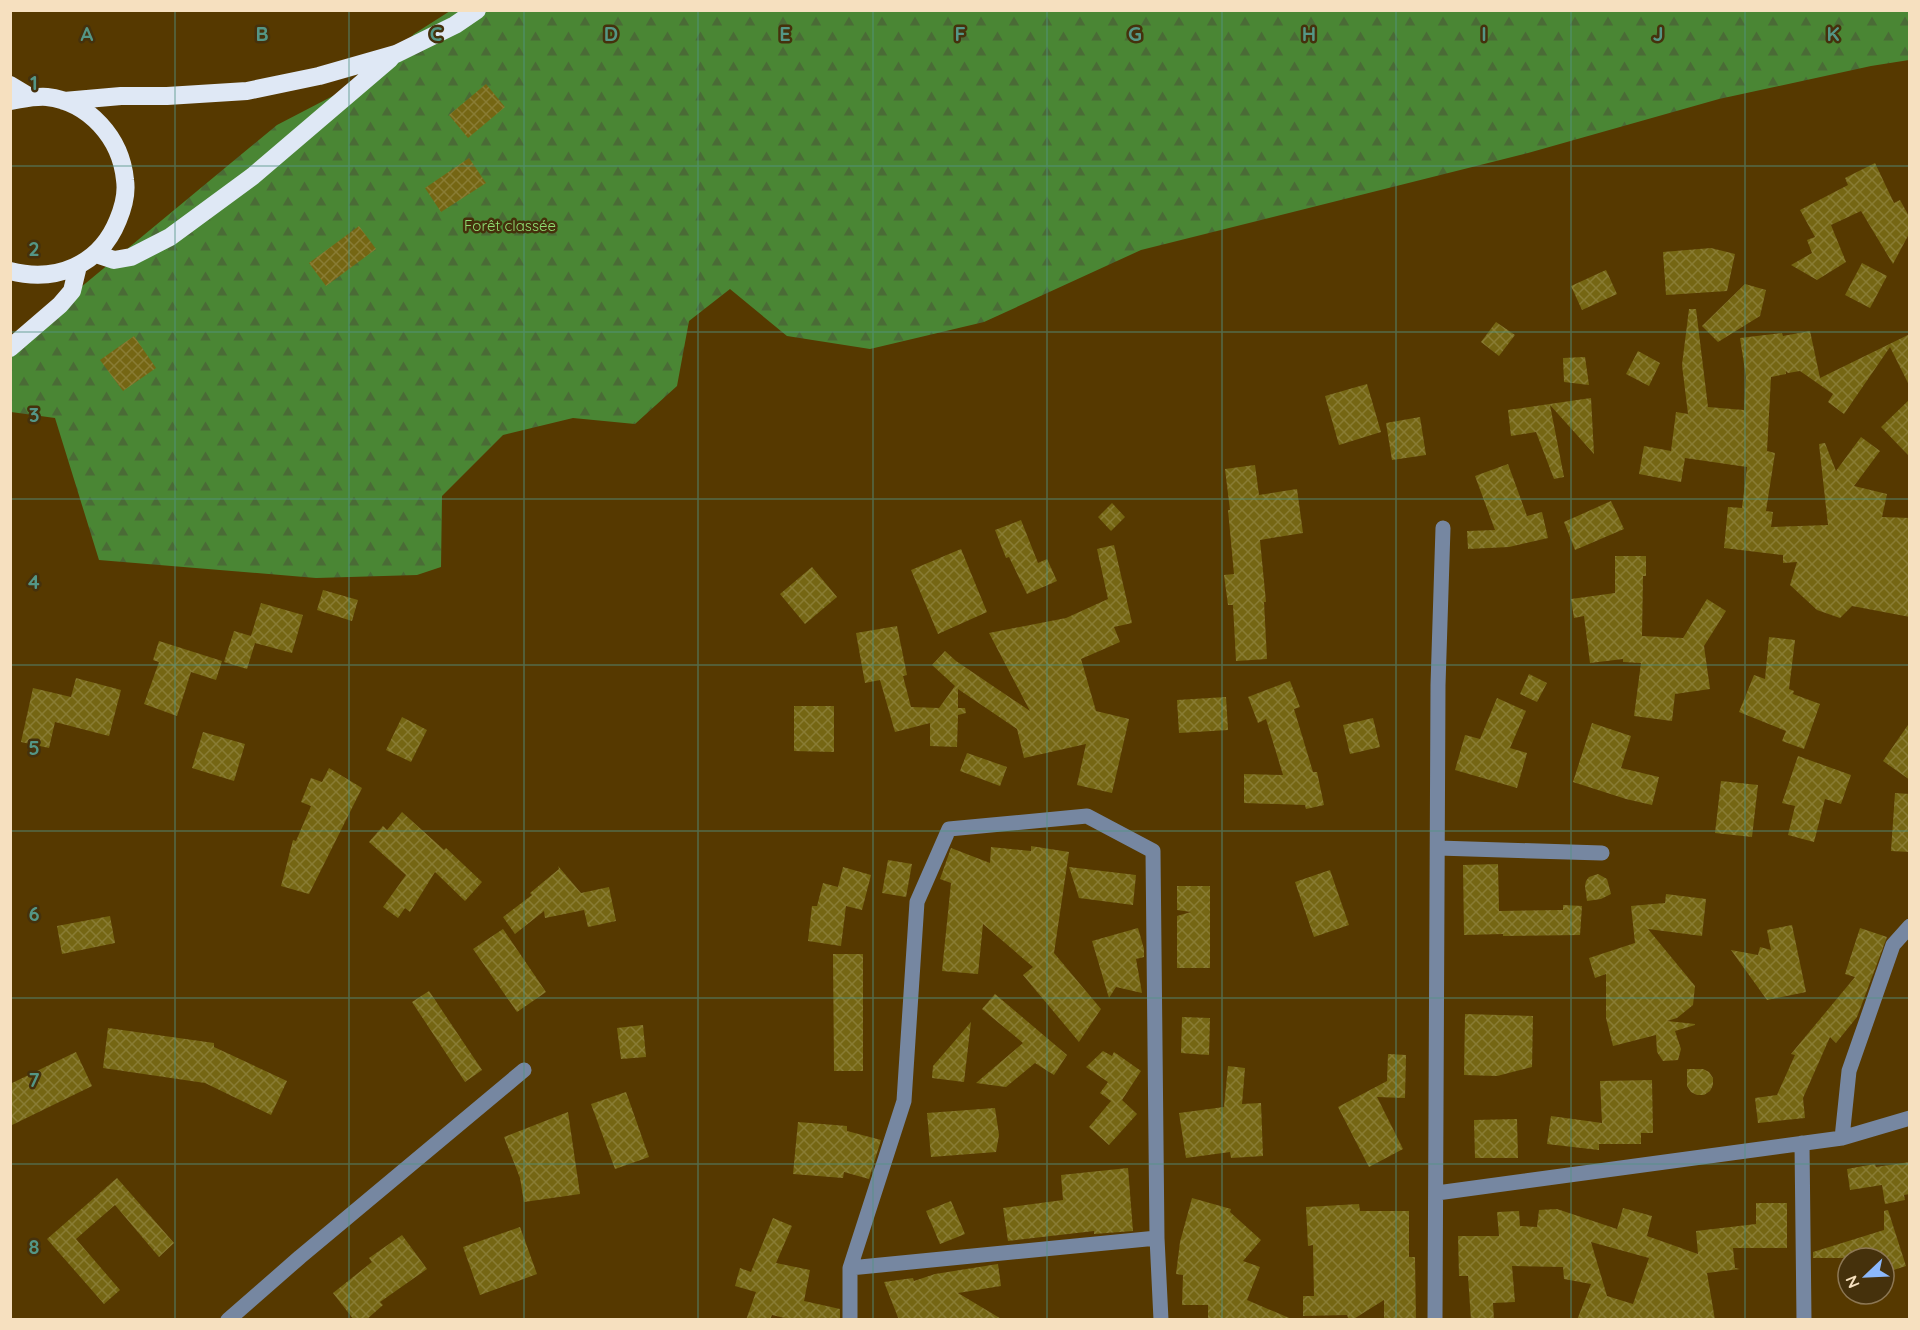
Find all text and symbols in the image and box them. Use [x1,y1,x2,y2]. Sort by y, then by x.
text: A [81,21,94,46]
text: B [255,21,269,46]
text: C [430,21,443,46]
text: D [604,21,618,46]
text: E [779,21,791,46]
text: F [954,21,966,46]
text: G [1128,21,1142,46]
text: H [1302,21,1316,46]
text: I [1481,21,1487,46]
text: J [1652,21,1664,46]
text: K [1826,21,1840,46]
text: 1 [30,70,38,95]
park label: Forêt classée [464,216,556,235]
text: 2 [28,236,40,261]
text: 3 [29,402,39,427]
text: 4 [28,569,40,594]
text: 5 [28,735,40,760]
text: 6 [28,901,40,926]
text: 7 [29,1067,40,1092]
text: 8 [29,1234,40,1259]
north arrow [1836,1246,1896,1306]
text: N [1841,1273,1864,1291]

